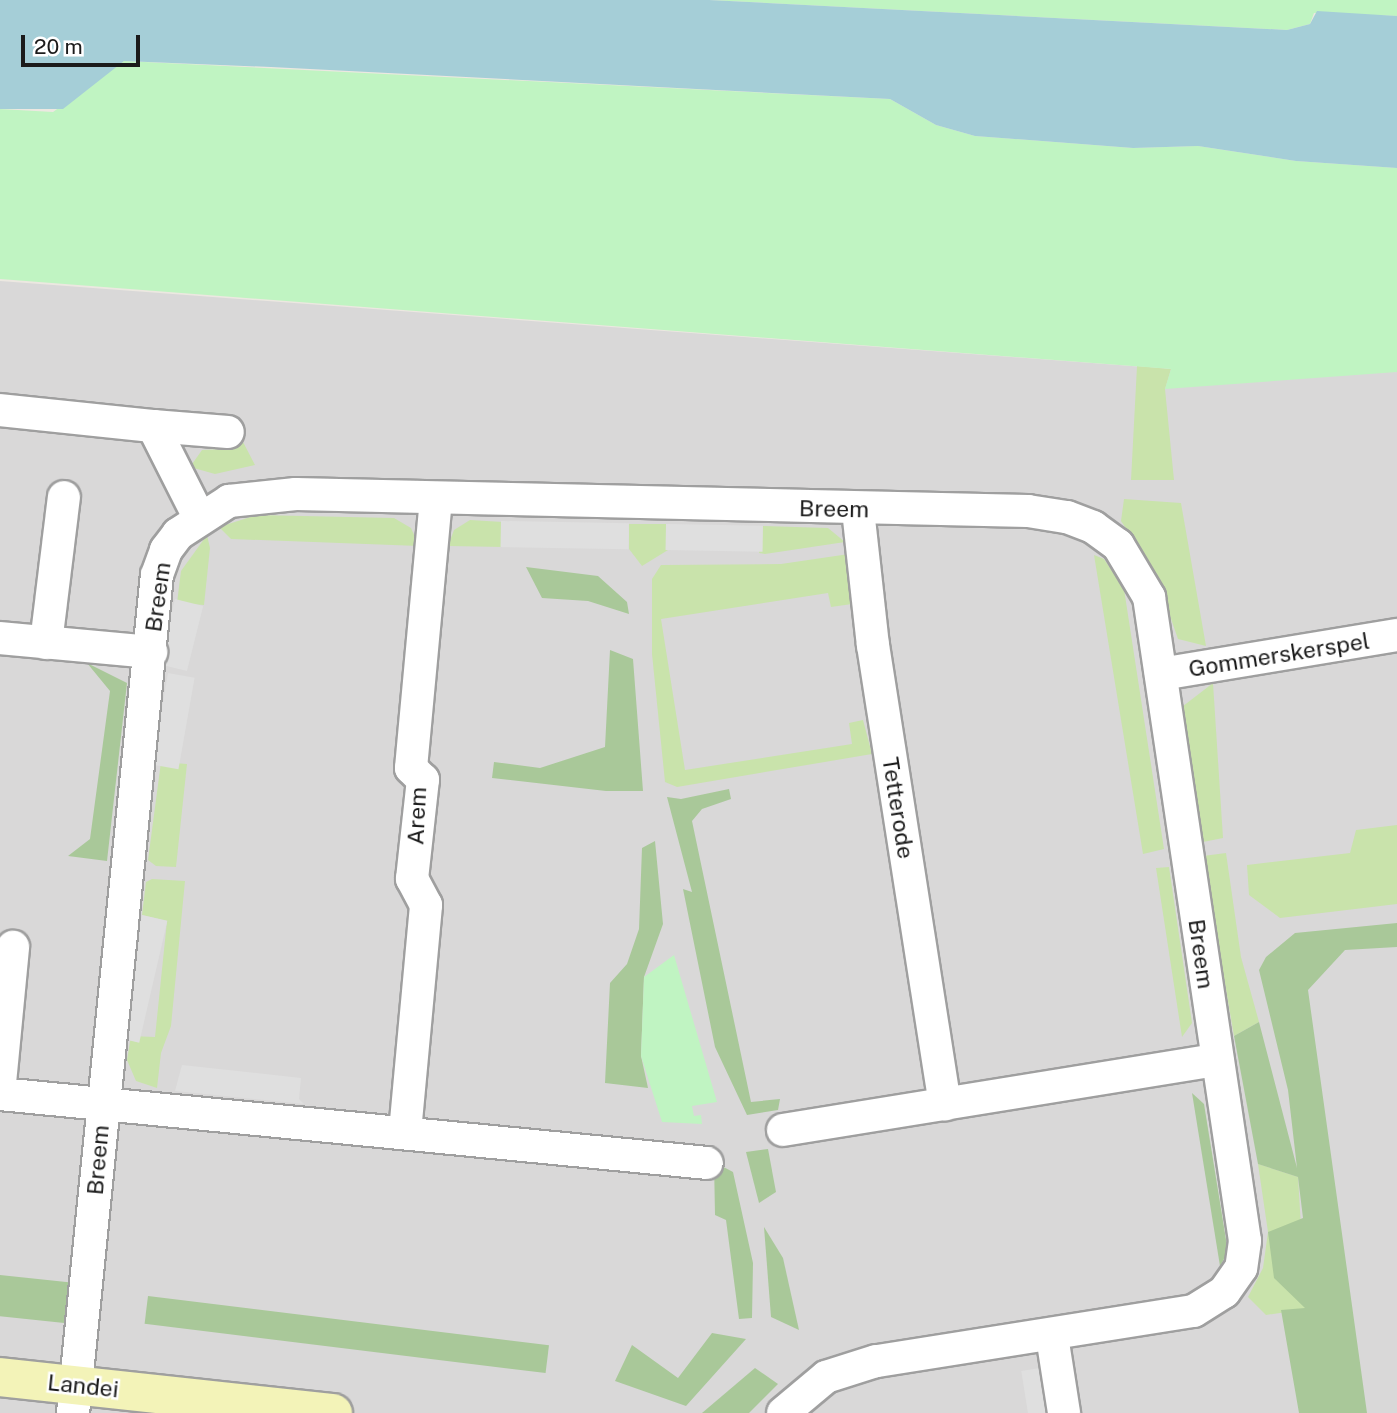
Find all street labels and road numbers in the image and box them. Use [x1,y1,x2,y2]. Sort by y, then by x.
street label: Breem [799,495,869,523]
street label: Breem [139,560,177,634]
street label: Gommerskerspel [1187,627,1371,683]
street label: Tetterode [876,755,920,861]
street label: Arem [402,786,432,846]
street label: Breem [1182,917,1220,991]
street label: Breem [81,1124,115,1196]
street label: Landei [46,1369,120,1403]

